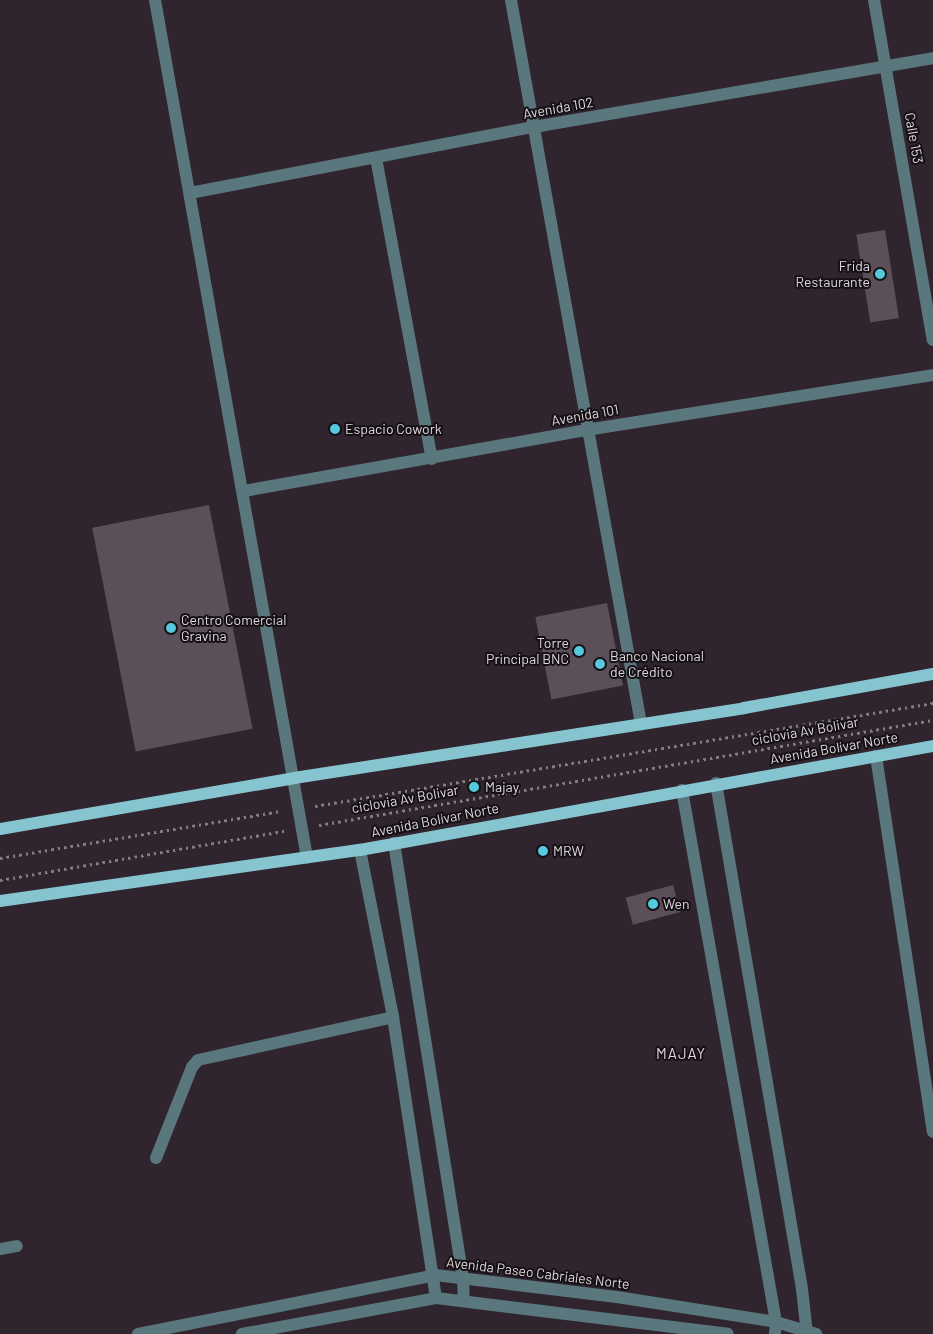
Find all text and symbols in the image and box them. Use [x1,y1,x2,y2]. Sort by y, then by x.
street label: Avenida 102 [522,94,594,122]
street label: Calle 153 [901,111,927,165]
place label: Frida Restaurante [796,258,870,290]
marker: Frida Restaurante [874,268,886,280]
street label: Avenida 101 [550,401,620,429]
place label: Espacio Cowork [345,421,442,437]
marker: Espacio Cowork [329,423,341,435]
place label: Centro Comercial Gravina [181,612,286,644]
marker: Centro Comercial Gravina [165,622,177,634]
place label: Torre Principal BNC [486,635,569,668]
marker: Torre Principal BNC [573,645,585,657]
place label: Banco Nacional de Crédito [610,648,704,680]
marker: Banco Nacional de Crédito [594,658,606,670]
street label: ciclovia Av Bolivar [750,713,860,749]
street label: Avenida Bolívar Norte [769,728,899,768]
place label: Majay [485,779,519,795]
marker: Majay [467,780,481,794]
street label: ciclovia Av Bolivar [350,781,460,817]
street label: Avenida Bolívar Norte [370,799,500,841]
place label: MRW [553,843,584,859]
marker: MRW [537,845,549,857]
place label: Wen [663,896,690,912]
marker: Wen [647,898,659,910]
district label: MAJAY [655,1045,707,1063]
street label: Avenida Paseo Cabriales Norte [445,1253,631,1293]

